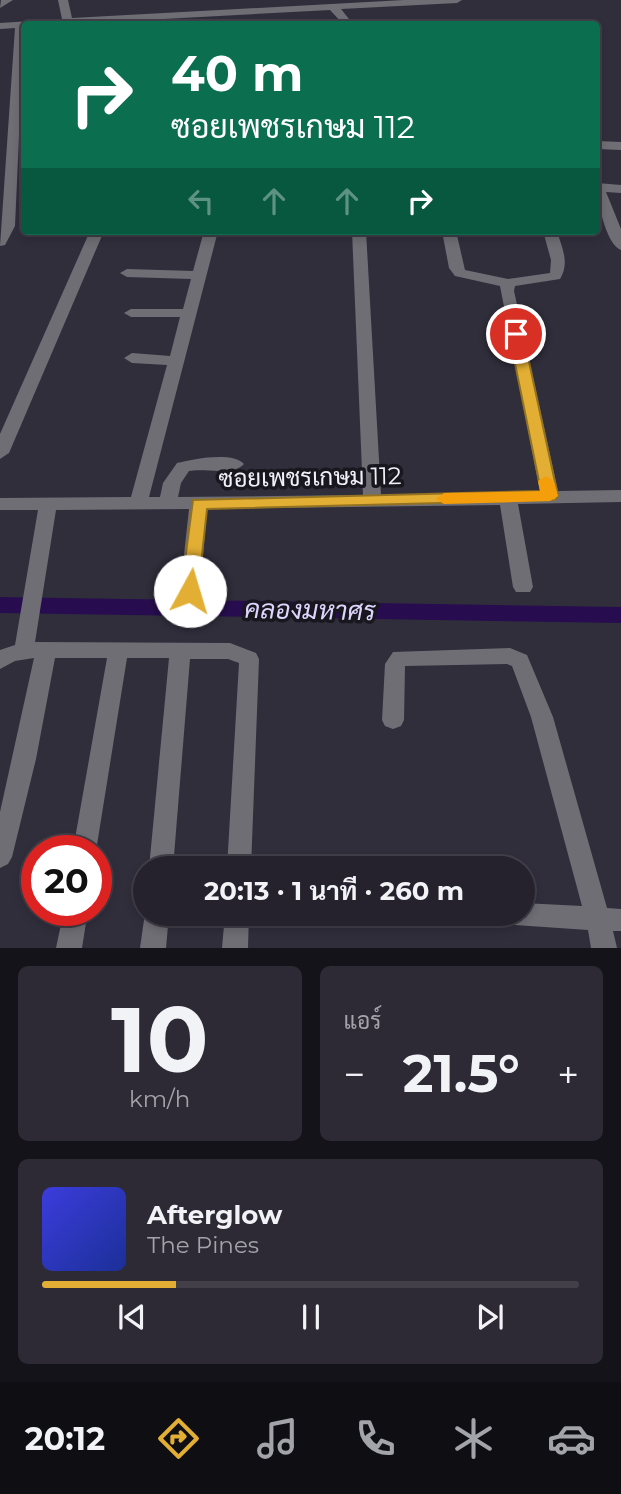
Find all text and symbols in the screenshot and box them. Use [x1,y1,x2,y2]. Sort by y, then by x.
text: 40 m [171,44,303,103]
icon: right [56,49,147,140]
text: ซอยเพชรเกษม 112 [171,107,415,146]
icon: left [182,182,220,220]
icon: ahead [255,182,293,220]
icon: ahead [328,182,366,220]
icon: right [401,182,439,220]
pin [486,304,546,364]
icon: arrive [497,315,535,353]
street label: ซอยเพชรเกษม 112 [218,461,402,493]
position arrow [153,554,227,628]
water label: คลองมหาศร [244,593,377,627]
speed limit sign: 20 [21,835,112,926]
text: 20:13 · 1 นาที · 260 m [204,875,464,907]
text: 10 [111,984,208,1095]
text: แอร์ [344,1007,381,1035]
text: 21.5° [403,1042,520,1105]
text: − [344,1051,365,1098]
text: + [557,1051,579,1098]
text: km/h [129,1085,190,1113]
text: Afterglow [147,1199,282,1231]
text: The Pines [147,1231,259,1259]
icon: previous [113,1298,151,1336]
icon: pause [292,1298,330,1336]
icon: next [471,1298,509,1336]
icon: directions [154,1414,203,1463]
icon: music [253,1414,302,1463]
icon: phone [351,1414,400,1463]
icon: climate [449,1414,498,1463]
icon: car [547,1414,596,1463]
text: 20:12 [25,1419,105,1458]

